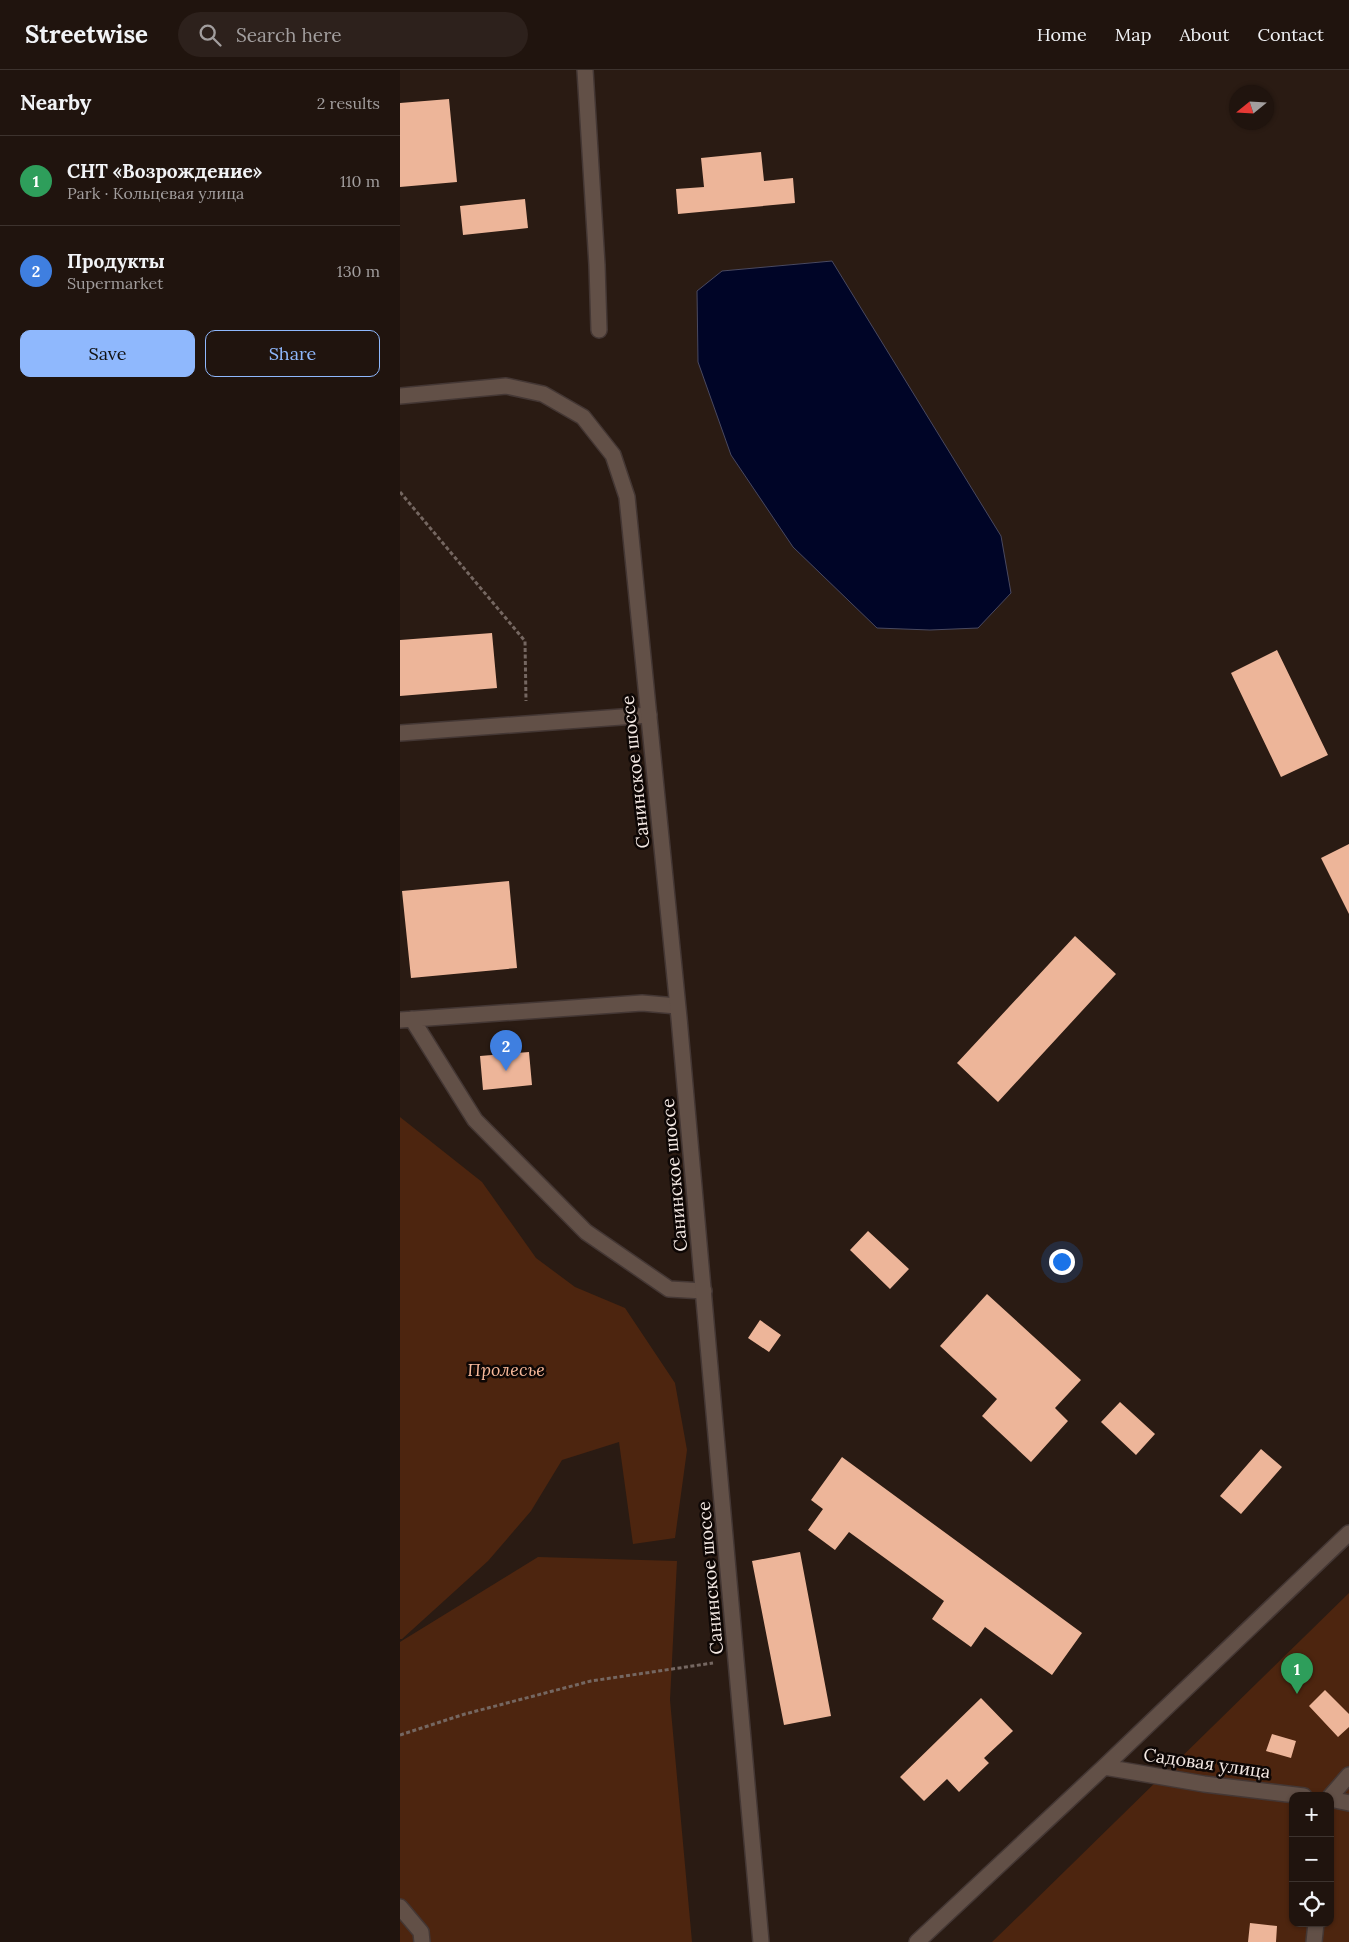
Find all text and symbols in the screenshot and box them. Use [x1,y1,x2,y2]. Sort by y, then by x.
search box [178,12,528,57]
text: Streetwise [25,19,148,50]
icon: search [196,21,224,49]
text: Search here [236,23,342,47]
text: Home [1037,23,1087,46]
text: Map [1115,23,1151,46]
text: About [1179,23,1229,46]
text: Contact [1257,23,1324,46]
north arrow [1229,85,1274,130]
text: Nearby [20,89,91,116]
text: 2 results [317,93,380,113]
text: СНТ «Возрождение» [67,159,262,183]
text: 1 [33,171,39,191]
text: 110 m [340,171,380,191]
text: Park · Кольцевая улица [67,183,244,203]
text: Продукты [67,249,165,273]
text: 2 [32,261,40,281]
text: 130 m [337,261,380,281]
text: Supermarket [67,273,163,293]
button: Save [20,330,195,377]
button: Share [205,330,380,377]
street label: Санинское шоссе [615,694,654,850]
pin: 2 [490,1030,522,1071]
street label: Санинское шоссе [656,1097,692,1253]
your location [1049,1249,1075,1275]
park label: Пролесье [467,1358,545,1381]
street label: Санинское шоссе [692,1500,728,1656]
pin: 1 [1281,1653,1313,1694]
street label: Садовая улица [1142,1743,1272,1783]
map controls [1289,1792,1334,1927]
button: + [1289,1792,1334,1837]
button: − [1289,1837,1334,1882]
button: locate [1289,1882,1334,1927]

